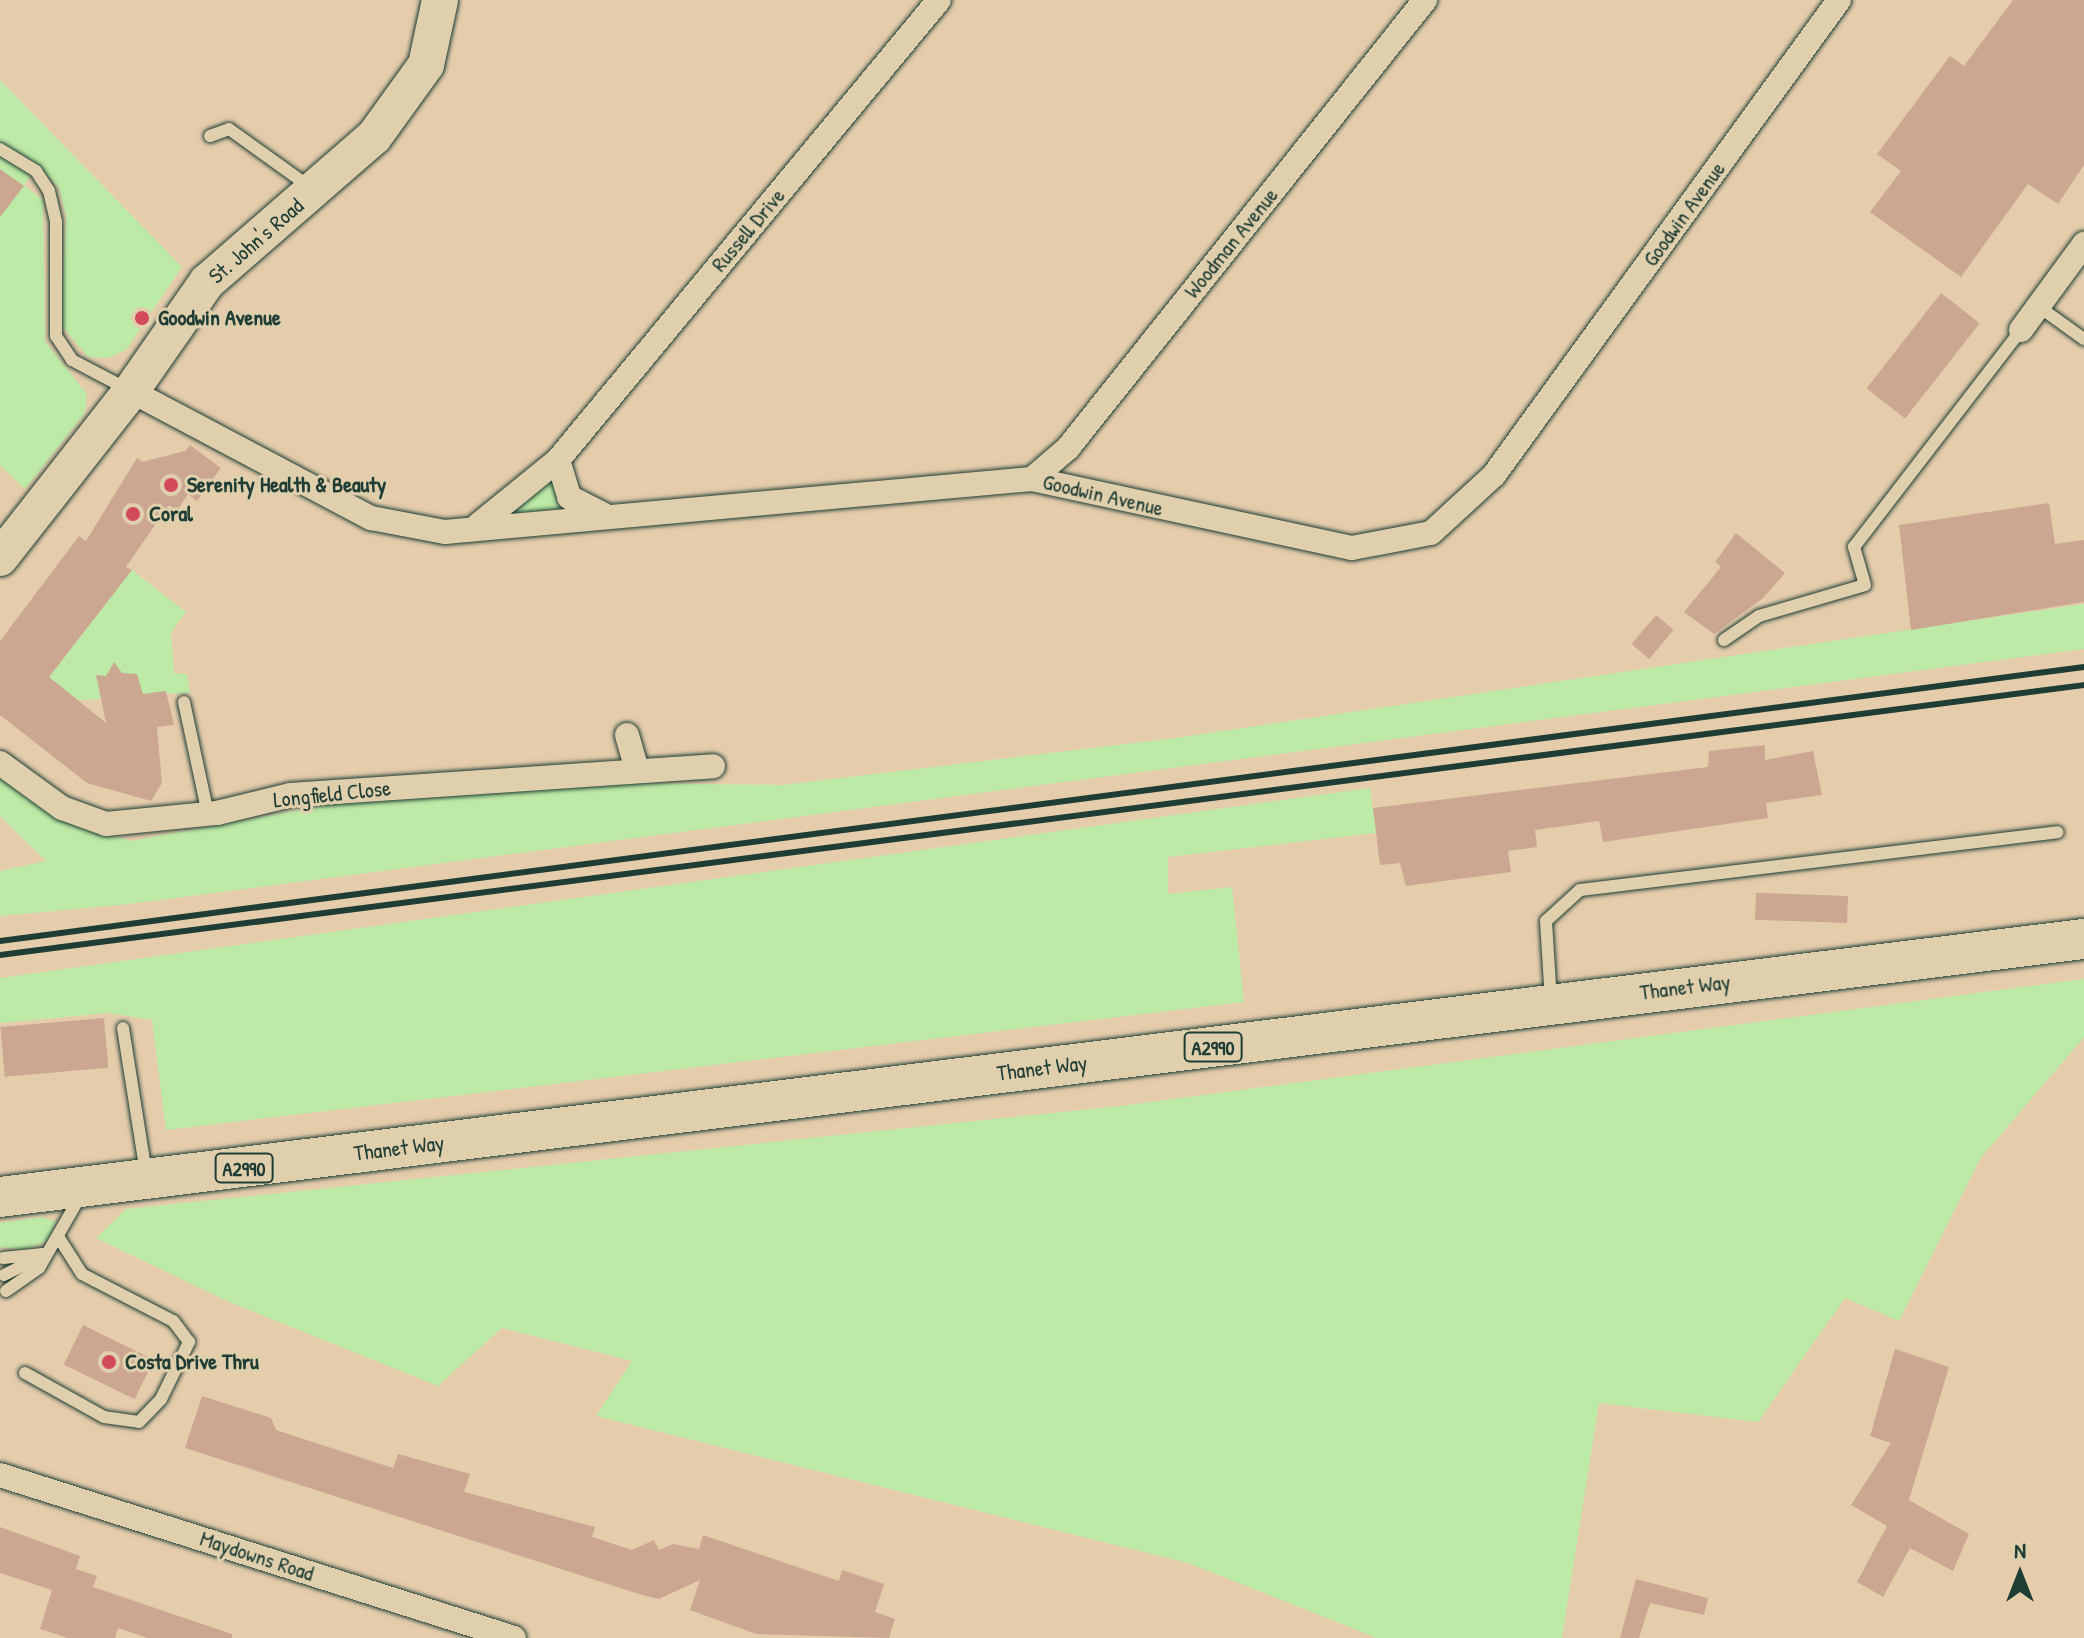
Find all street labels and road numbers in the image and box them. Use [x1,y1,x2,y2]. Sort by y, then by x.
street label: Goodwin Avenue [1637,157,1731,271]
street label: Russell Drive [706,183,790,277]
street label: Woodman Avenue [1179,183,1283,303]
street label: St. John's Road [203,193,309,289]
street label: Goodwin Avenue [1040,468,1166,522]
street label: Longfield Close [272,775,392,813]
street label: Thanet Way [1638,968,1732,1006]
road number: A2990 [1183,1031,1243,1063]
street label: Thanet Way [995,1049,1089,1087]
street label: Thanet Way [352,1129,446,1167]
road number: A2990 [214,1152,274,1184]
street label: Maydowns Road [197,1525,317,1587]

